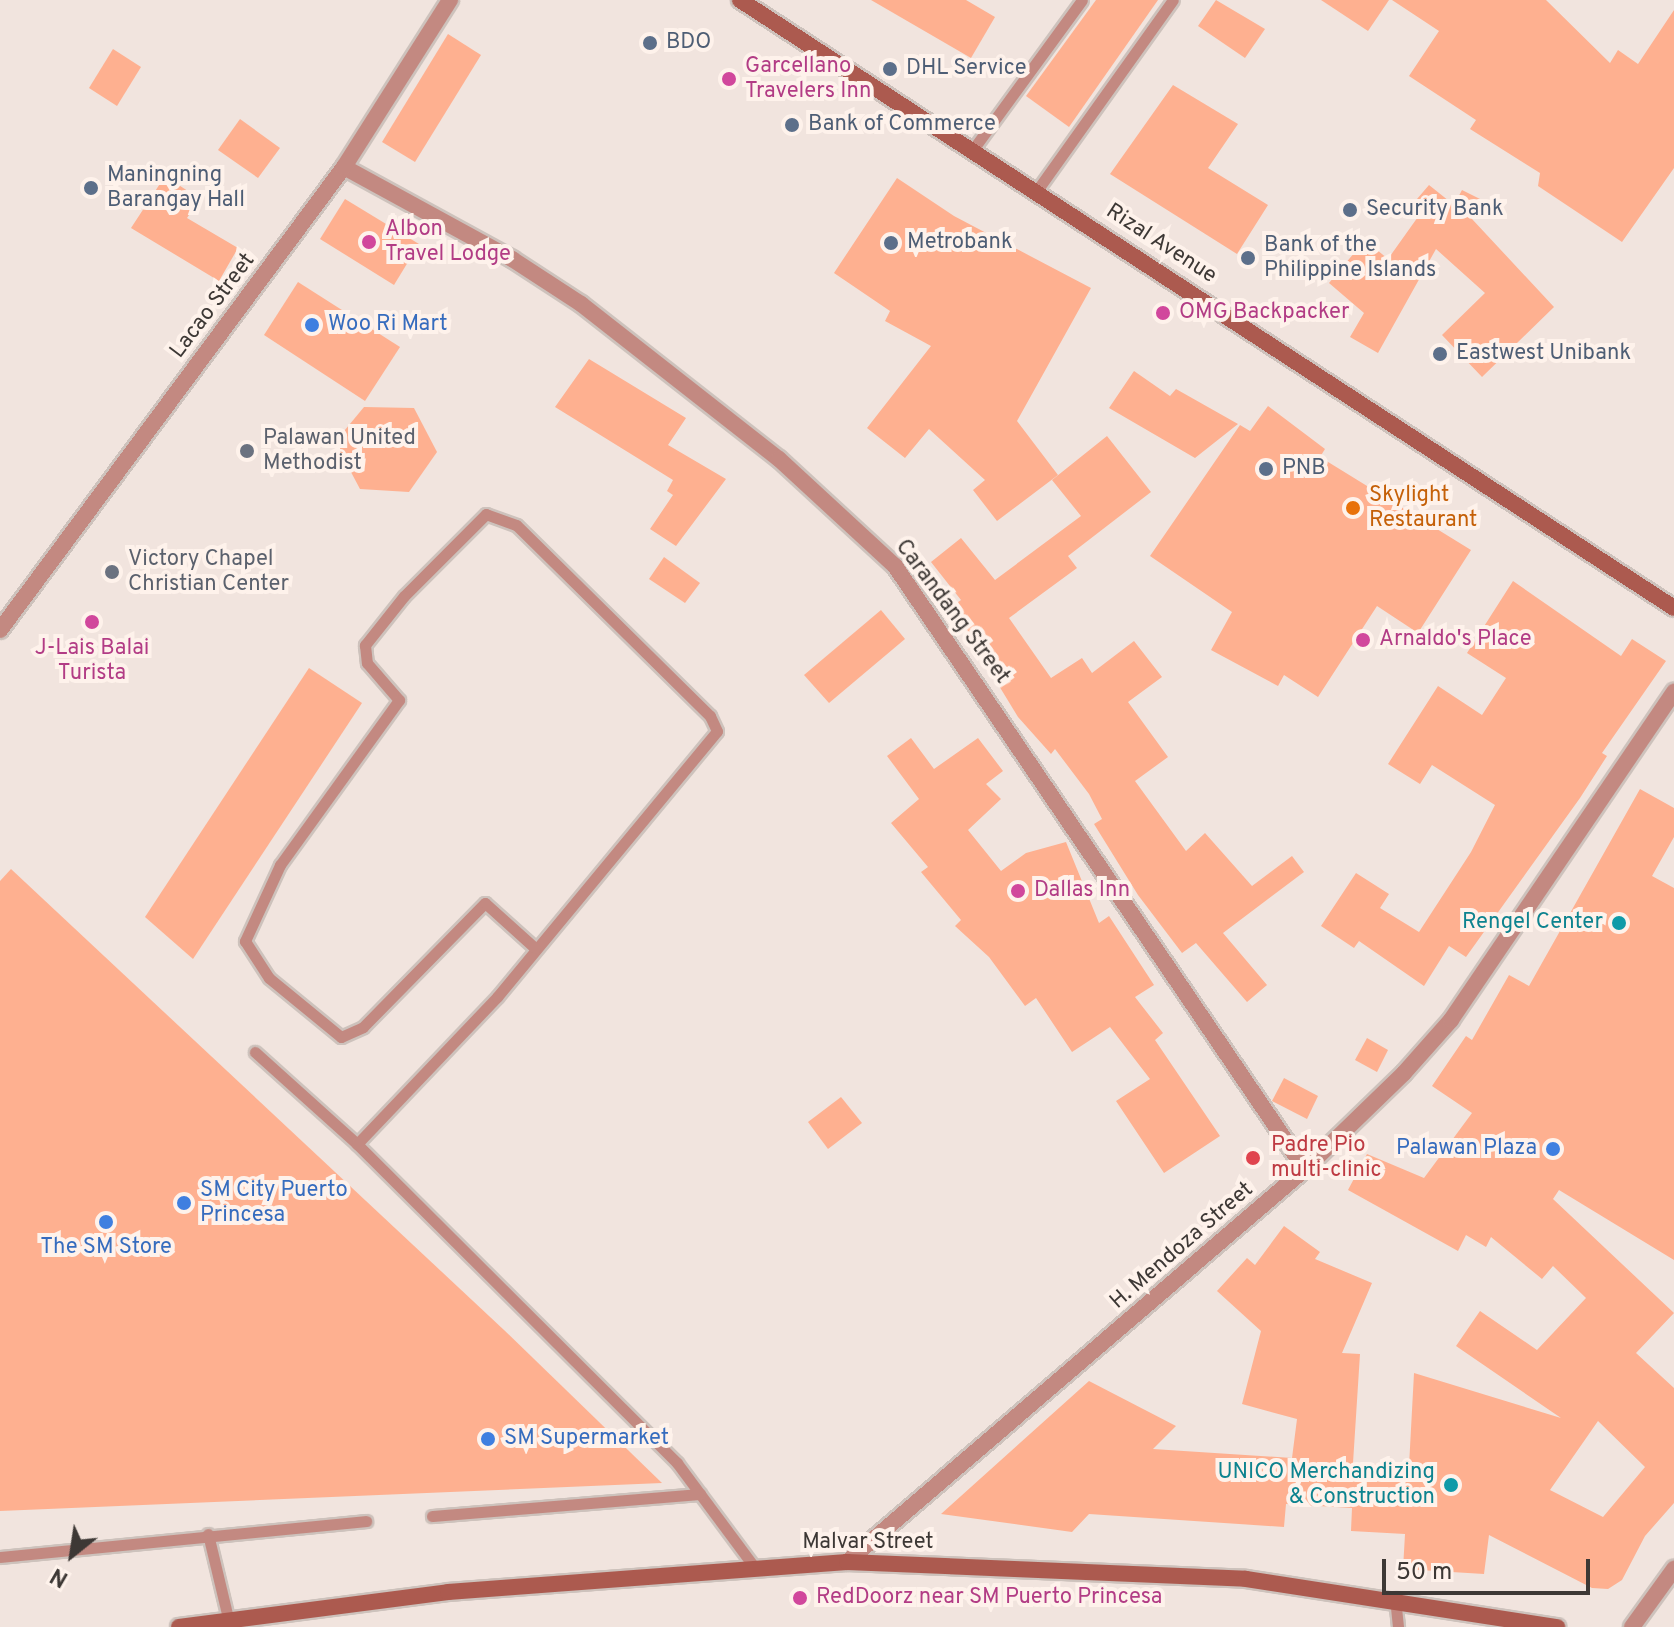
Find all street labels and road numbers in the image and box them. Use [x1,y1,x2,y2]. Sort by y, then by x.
street label: Rizal Avenue [1100,198,1222,290]
street label: Lacao Street [165,248,261,364]
street label: Carandang Street [889,535,1015,689]
street label: H. Mendoza Street [1105,1177,1259,1315]
street label: Malvar Street [802,1530,934,1556]

